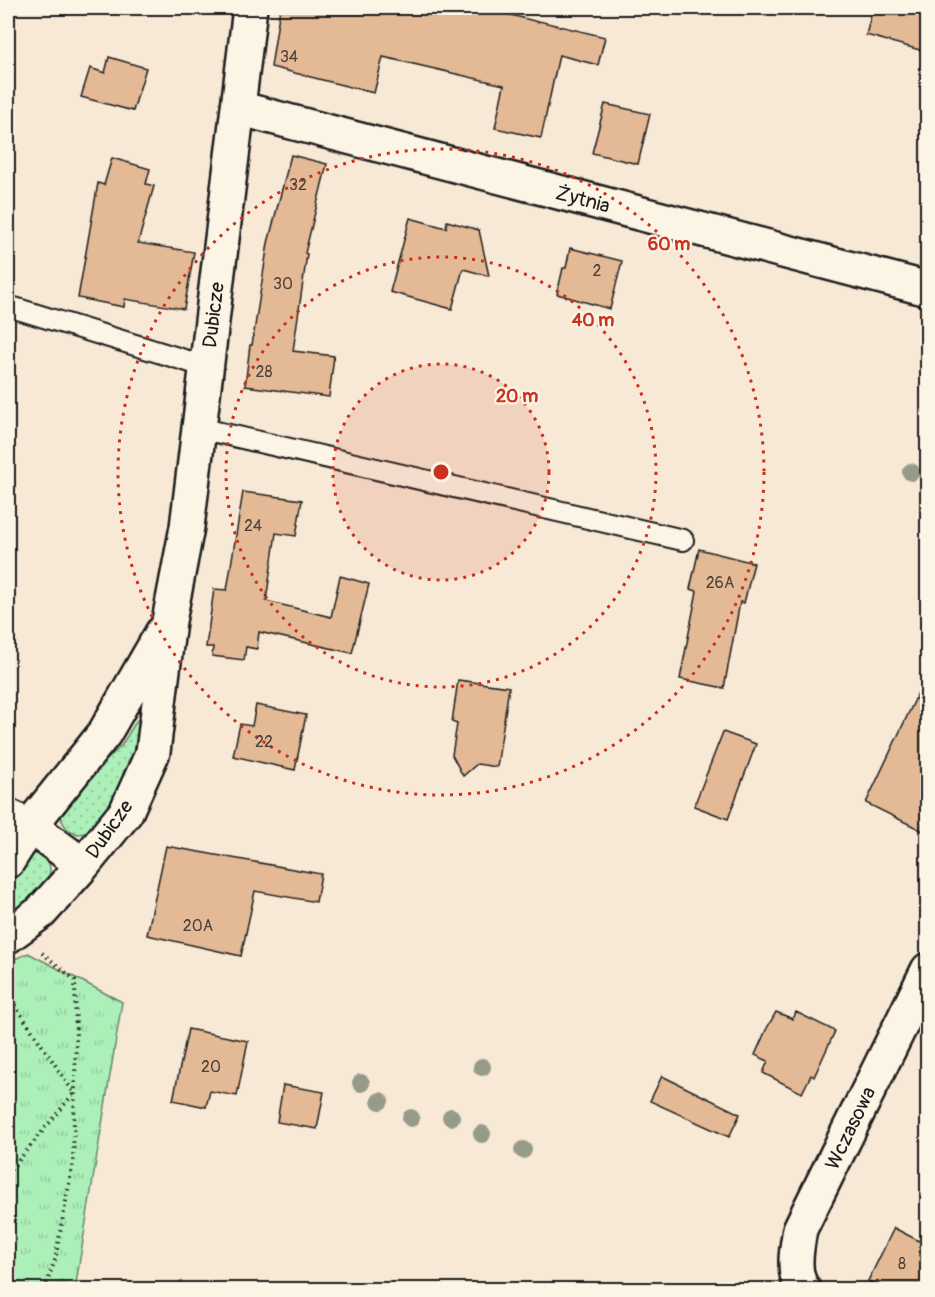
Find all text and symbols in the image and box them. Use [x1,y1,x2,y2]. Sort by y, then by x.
house number: 34 [280,47,298,67]
house number: 32 [289,175,307,195]
street label: Żytnia [553,180,613,219]
text: 60 m [648,233,690,256]
house number: 2 [593,261,602,281]
house number: 30 [273,274,293,294]
street label: Dubicze [197,281,230,349]
text: 40 m [572,309,614,332]
house number: 28 [255,362,273,382]
text: 20 m [496,385,538,408]
centre of rings [431,462,451,482]
house number: 24 [244,516,262,536]
house number: 26A [706,573,734,593]
house number: 22 [255,732,273,752]
street label: Dubicze [80,795,139,864]
house number: 20A [183,916,213,936]
house number: 20 [201,1057,221,1077]
street label: Wczasowa [820,1083,881,1174]
house number: 8 [898,1254,906,1274]

